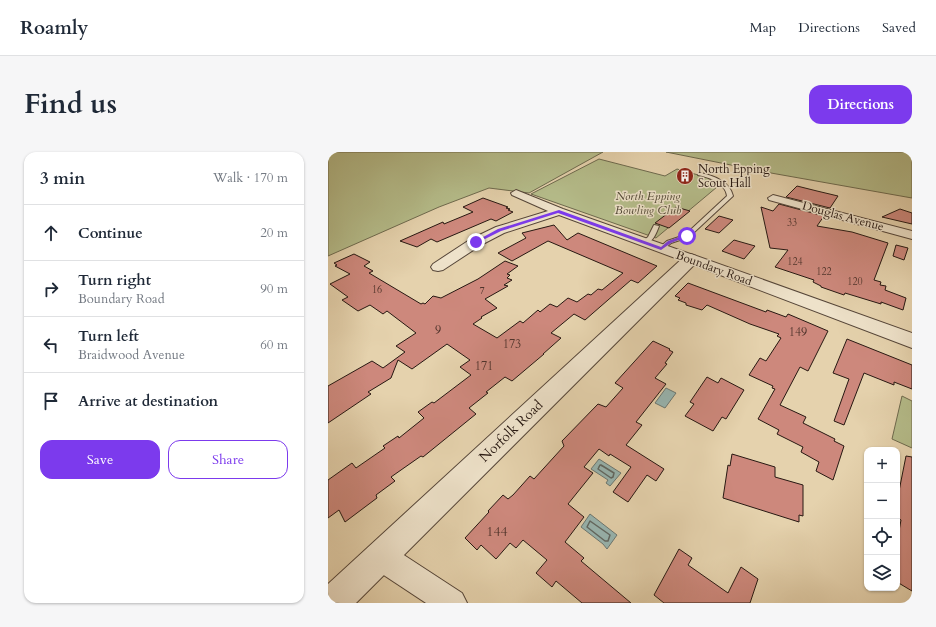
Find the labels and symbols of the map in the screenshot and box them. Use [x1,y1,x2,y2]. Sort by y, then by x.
place label: North Epping Scout Hall [698,161,770,191]
building icon: North Epping Scout Hall [675,166,695,186]
park label: North Epping Bowling Club [615,188,682,218]
street label: Douglas Avenue [800,197,886,235]
house number: 33 [787,216,797,230]
route start [678,227,696,245]
route end [467,233,485,251]
street label: Boundary Road [674,247,755,289]
house number: 124 [787,255,803,269]
house number: 122 [816,265,832,279]
house number: 120 [847,275,863,289]
house number: 16 [372,283,382,297]
house number: 7 [479,284,485,298]
house number: 9 [435,322,441,338]
house number: 149 [789,324,807,340]
house number: 173 [503,336,521,352]
house number: 171 [475,358,493,374]
street label: Norfolk Road [475,395,547,466]
house number: 144 [486,522,508,541]

